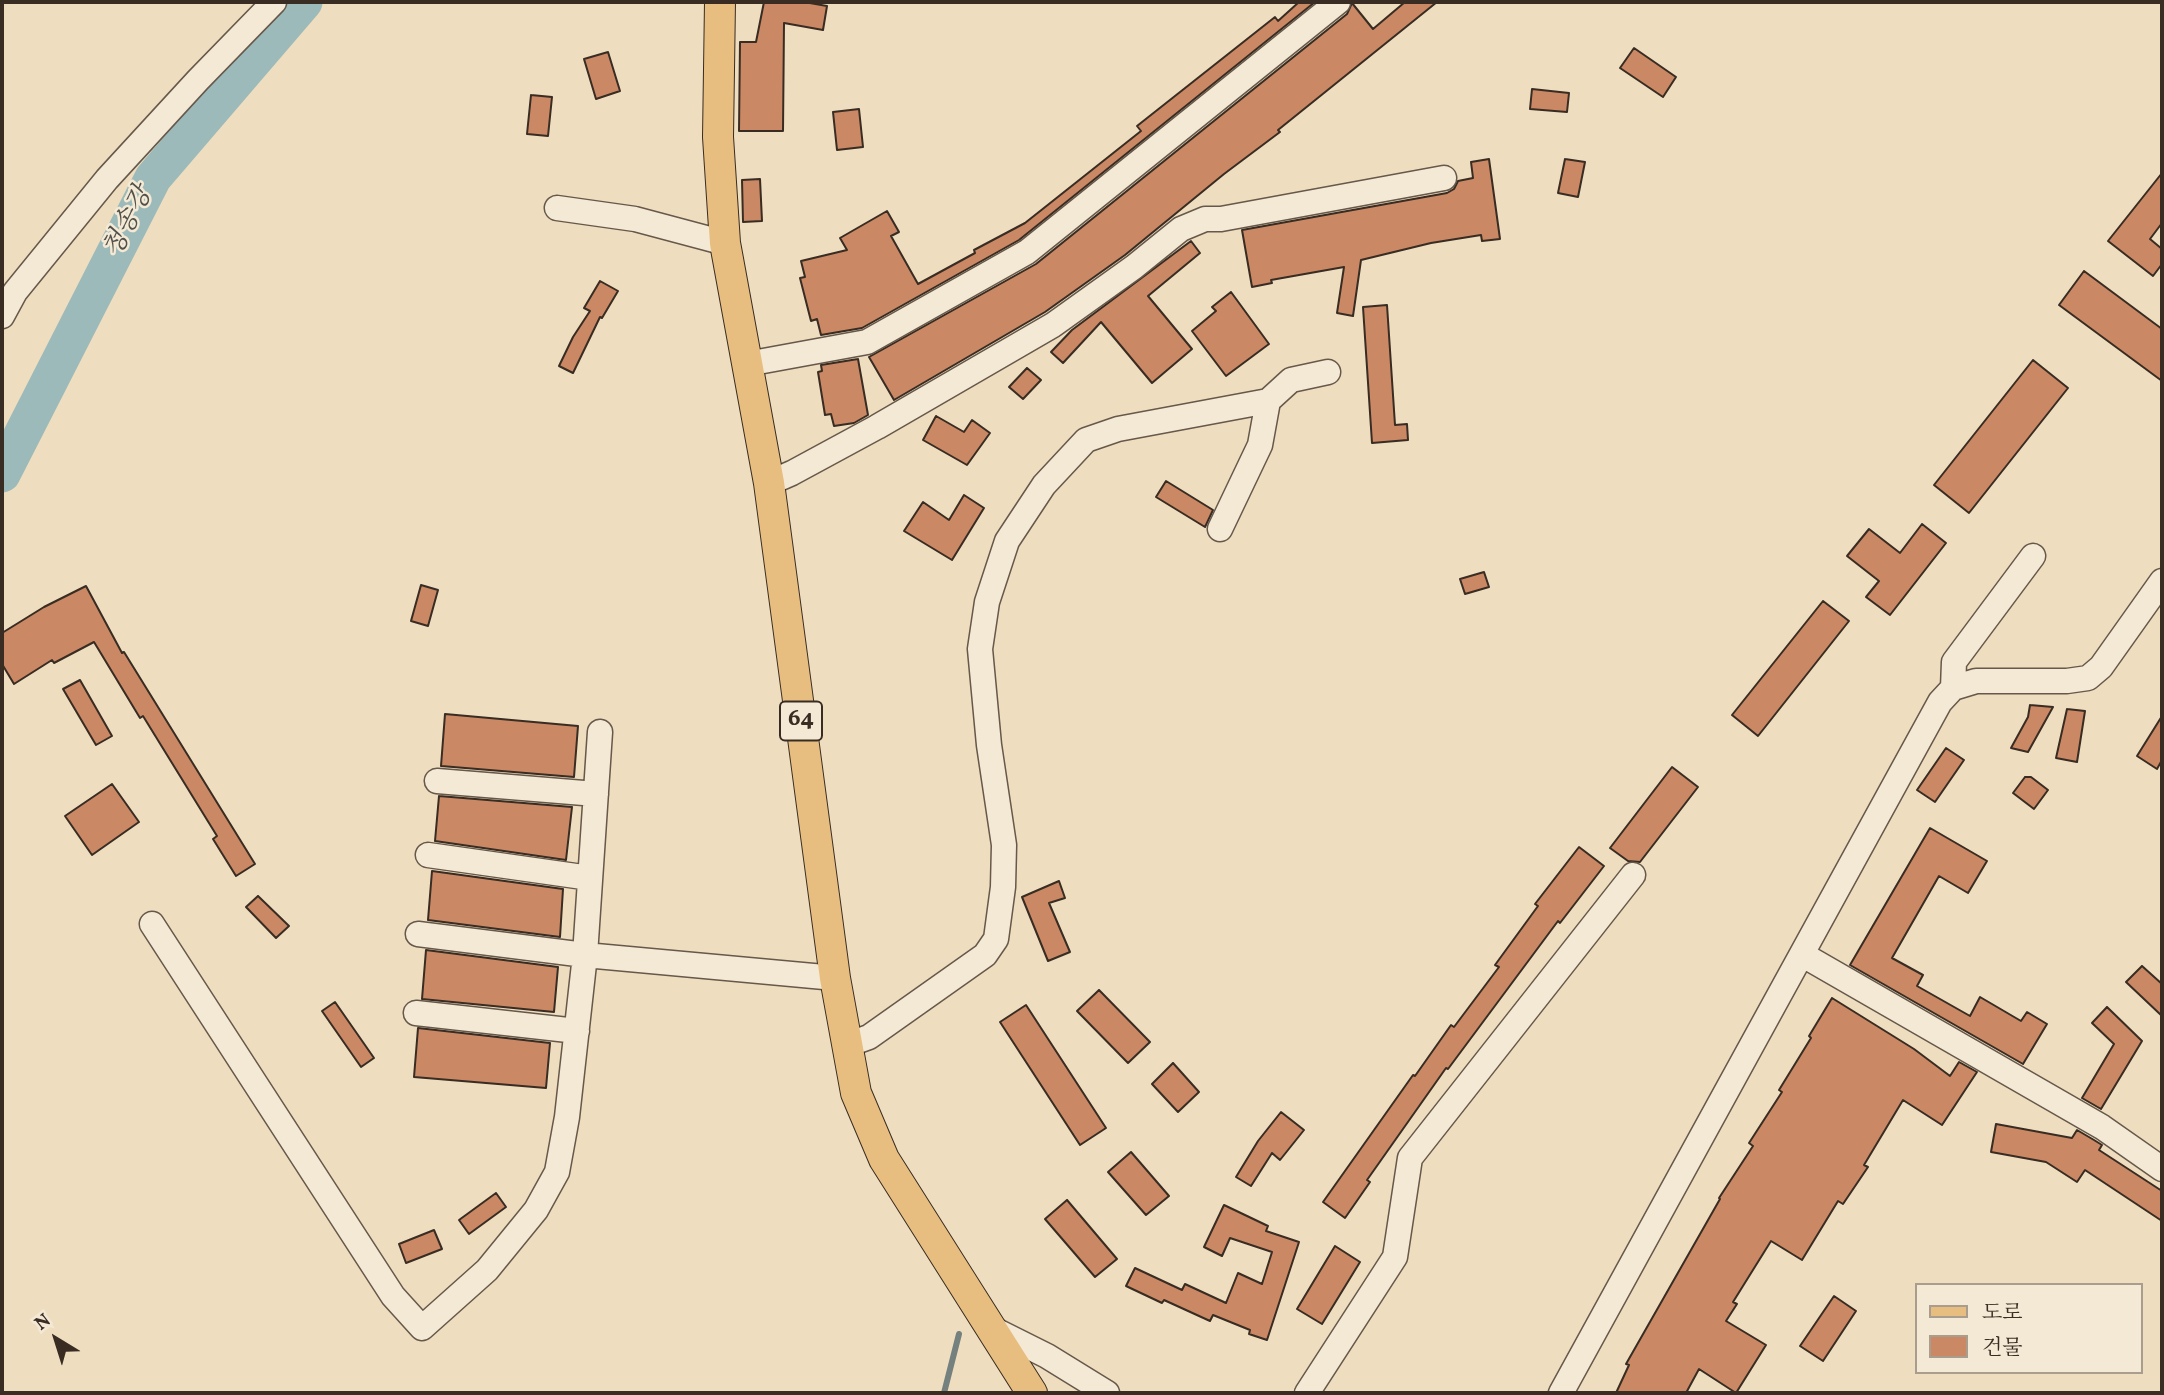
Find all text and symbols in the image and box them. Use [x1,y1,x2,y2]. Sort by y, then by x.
water label: 청송강 [99,182,161,264]
road number: 64 [780,702,822,740]
legend [1916,1283,2143,1374]
text: 도로 [1982,1299,2023,1328]
north arrow [21,1304,91,1374]
text: N [30,1308,57,1337]
text: 건물 [1982,1334,2023,1363]

